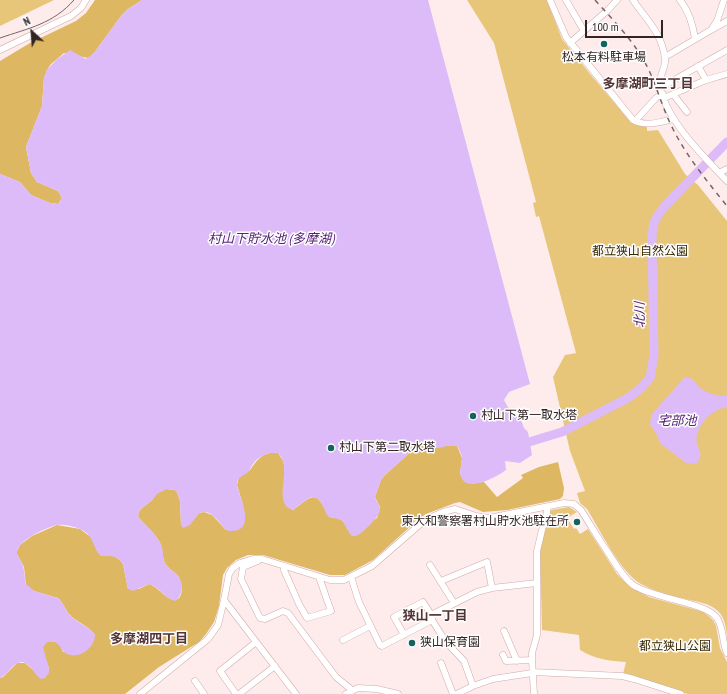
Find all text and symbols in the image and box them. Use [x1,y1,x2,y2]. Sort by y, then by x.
north arrow [12,12,52,52]
scale bar [587,12,665,38]
text: N [21,14,32,29]
text: 100 m [592,19,619,34]
marker: 松本有料駐車場 [599,39,609,49]
place label: 松本有料駐車場 [562,51,646,65]
district label: 多摩湖町三丁目 [603,76,693,92]
water label: 村山下貯水池 (多摩湖) [208,231,334,247]
park label: 都立狭山自然公園 [592,245,688,259]
water label: 北川 [632,302,648,328]
place label: 村山下第一取水塔 [481,409,577,423]
marker: 村山下第一取水塔 [468,411,478,421]
water label: 宅部池 [658,413,696,429]
place label: 村山下第二取水塔 [339,441,435,455]
marker: 村山下第二取水塔 [326,443,336,453]
place label: 東大和警察署村山貯水池駐在所 [401,515,569,529]
marker: 東大和警察署村山貯水池駐在所 [572,517,582,527]
district label: 狭山一丁目 [403,608,467,624]
district label: 多摩湖四丁目 [110,631,188,647]
place label: 狭山保育園 [420,636,480,650]
marker: 狭山保育園 [407,638,417,648]
park label: 都立狭山公園 [639,640,711,654]

